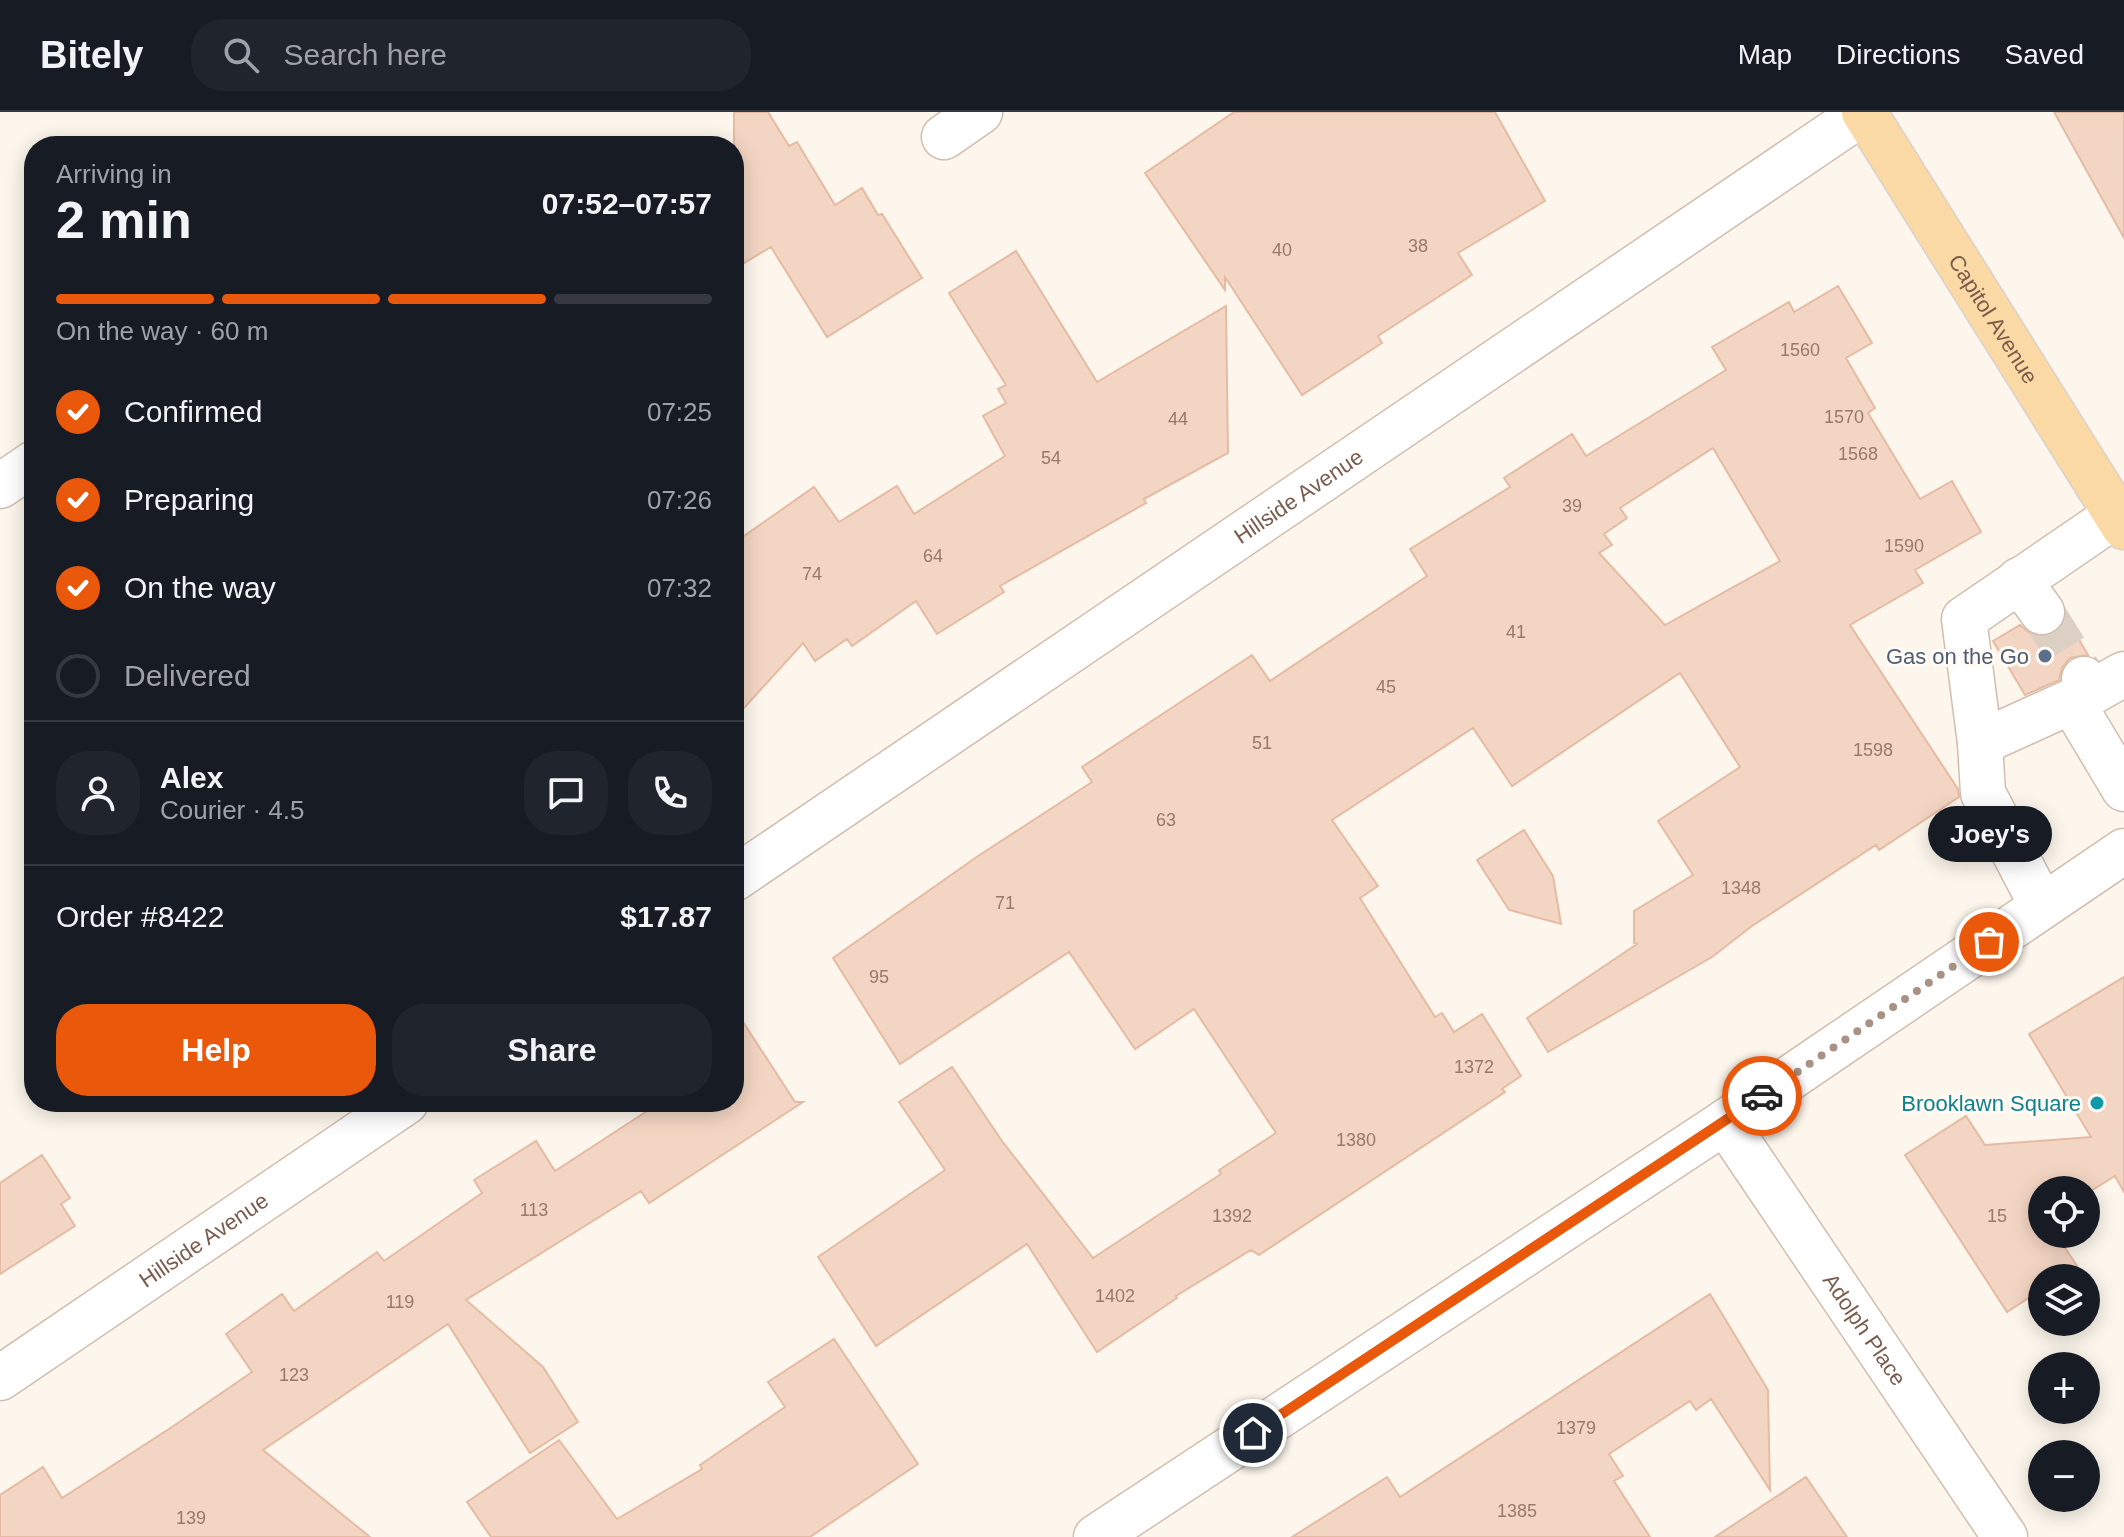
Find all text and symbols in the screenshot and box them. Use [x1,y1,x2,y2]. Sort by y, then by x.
search box [191,19,751,91]
icon: search [219,33,263,77]
text: Bitely [40,34,143,76]
text: Search here [283,38,447,71]
text: Map [1738,39,1792,70]
text: Directions [1836,39,1961,70]
text: Saved [2005,39,2084,70]
text: Arriving in [56,159,172,189]
text: 07:52–07:57 [542,187,712,220]
text: 2 min [56,191,192,249]
house number: 38 [1408,236,1428,256]
house number: 40 [1272,240,1292,260]
street label: Capitol Avenue [1944,250,2043,388]
text: On the way · 60 m [56,316,268,346]
house number: 1560 [1780,340,1820,360]
icon: check [56,390,100,434]
text: Confirmed [124,395,262,428]
text: 07:25 [647,397,712,427]
house number: 1570 [1824,407,1864,427]
house number: 44 [1168,409,1188,429]
street label: Hillside Avenue [1229,443,1367,548]
house number: 1568 [1838,444,1878,464]
house number: 54 [1041,448,1061,468]
icon: check [56,478,100,522]
text: Preparing [124,483,254,516]
text: 07:26 [647,485,712,515]
house number: 39 [1562,496,1582,516]
house number: 1590 [1884,536,1924,556]
house number: 64 [923,546,943,566]
house number: 74 [802,564,822,584]
icon: check [56,566,100,610]
text: On the way [124,571,276,604]
text: 07:32 [647,573,712,603]
house number: 41 [1506,622,1526,642]
place label: Gas on the Go [1886,644,2029,669]
marker: Gas on the Go [2036,647,2054,665]
text: Delivered [124,659,251,692]
house number: 45 [1376,677,1396,697]
house number: 51 [1252,733,1272,753]
house number: 1598 [1853,740,1893,760]
button: person [56,751,140,835]
button: chat [524,751,608,835]
button: phone [628,751,712,835]
text: Alex [160,761,223,794]
text: Courier · 4.5 [160,795,305,825]
callout: Joey's [1927,806,2051,862]
house number: 63 [1156,810,1176,830]
text: Joey's [1950,819,2030,849]
house number: 1348 [1721,878,1761,898]
house number: 71 [995,893,1015,913]
text: Order #8422 [56,900,224,933]
text: $17.87 [620,900,712,933]
pin [1955,908,2023,976]
icon: bag [1967,920,2011,964]
house number: 95 [869,967,889,987]
button: Help [56,1004,376,1096]
button: Share [392,1004,712,1096]
courier [1722,1056,1802,1136]
house number: 1372 [1454,1057,1494,1077]
icon: car [1740,1074,1784,1118]
place label: Brooklawn Square [1901,1091,2081,1116]
marker: Brooklawn Square [2088,1094,2106,1112]
house number: 1380 [1336,1130,1376,1150]
map controls [2028,1176,2100,1512]
button: locate [2028,1176,2100,1248]
street label: Hillside Avenue [134,1187,273,1292]
house number: 113 [520,1200,548,1220]
house number: 1392 [1212,1206,1252,1226]
house number: 15 [1987,1206,2007,1226]
button: layers [2028,1264,2100,1336]
street label: Adolph Place [1818,1268,1911,1390]
house number: 1402 [1095,1286,1135,1306]
house number: 119 [386,1292,414,1312]
button: + [2028,1352,2100,1424]
house number: 123 [279,1365,309,1385]
pin [1219,1399,1287,1467]
icon: home [1231,1411,1275,1455]
house number: 1379 [1556,1418,1596,1438]
button: − [2028,1440,2100,1512]
house number: 1385 [1497,1501,1537,1521]
house number: 139 [176,1508,206,1528]

